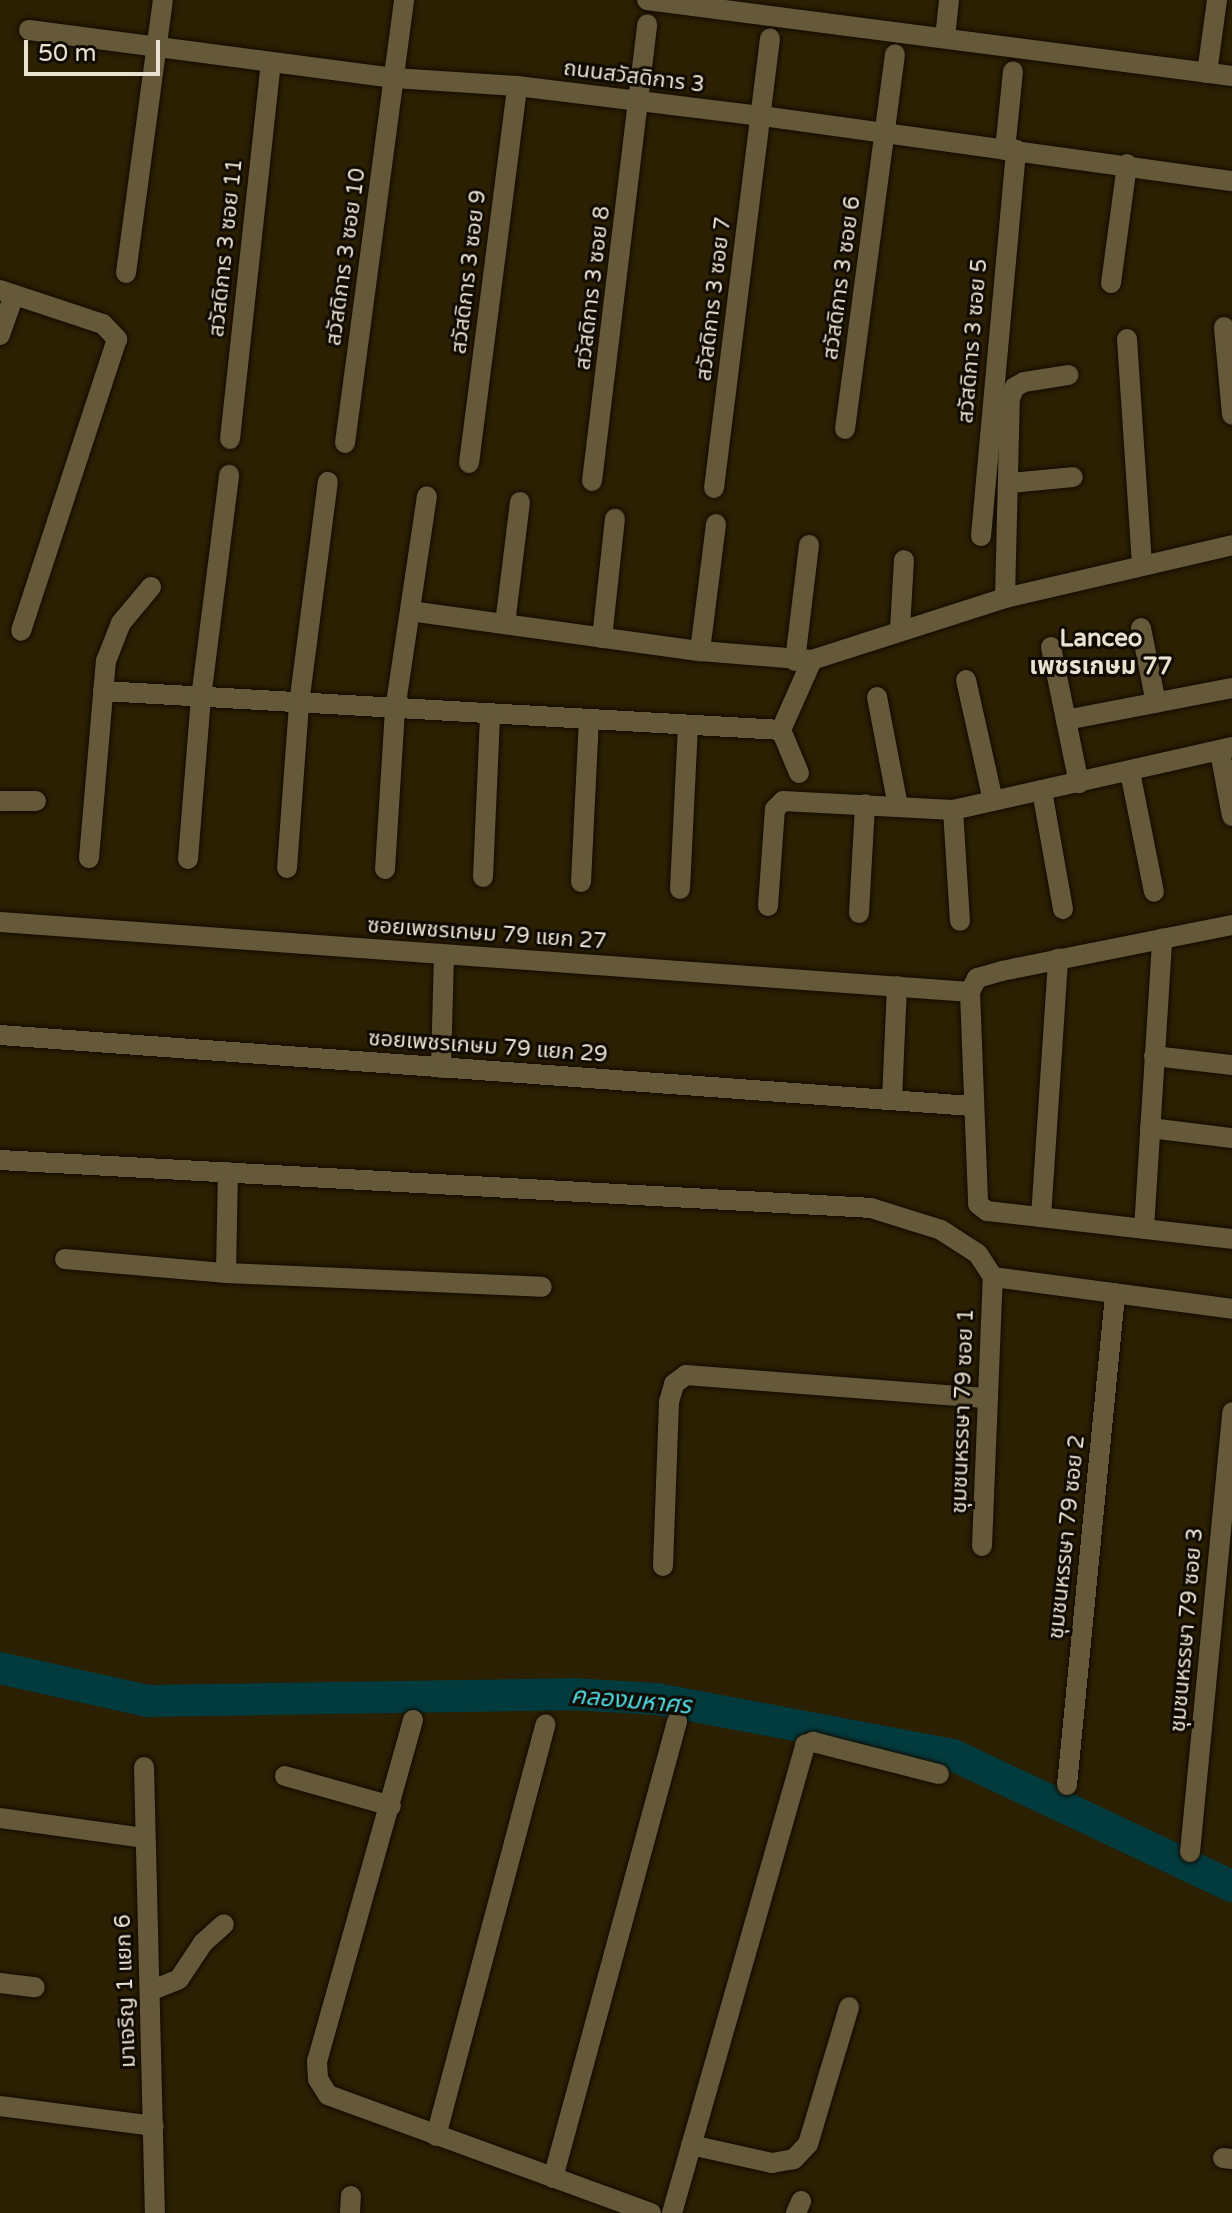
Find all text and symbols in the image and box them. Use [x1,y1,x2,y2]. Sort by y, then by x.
scale bar [28,24,164,74]
text: 50 m [38,39,96,68]
street label: ถนนสวัสดิการ 3 [562,55,706,99]
street label: สวัสดิการ 3 ซอย 11 [204,158,248,338]
street label: สวัสดิการ 3 ซอย 10 [320,167,372,347]
street label: สวัสดิการ 3 ซอย 9 [446,188,492,356]
street label: สวัสดิการ 3 ซอย 6 [817,194,867,362]
street label: สวัสดิการ 3 ซอย 8 [570,204,616,372]
street label: สวัสดิการ 3 ซอย 7 [691,215,737,383]
street label: สวัสดิการ 3 ซอย 5 [953,258,993,424]
district label: Lanceo เพชรเกษม 77 [1029,625,1173,681]
street label: ซอยเพชรเกษม 79 แยก 27 [366,912,608,956]
street label: ซอยเพชรเกษม 79 แยก 29 [367,1025,609,1069]
street label: ชุมชนหรรษา 79 ซอย 1 [946,1308,980,1514]
street label: ชุมชนหรรษา 79 ซอย 2 [1043,1434,1091,1640]
street label: ชุมชนหรรษา 79 ซอย 3 [1165,1527,1209,1733]
water label: คลองมหาศร [570,1681,692,1721]
street label: มาเจริญ 1 แยก 6 [110,1914,142,2068]

